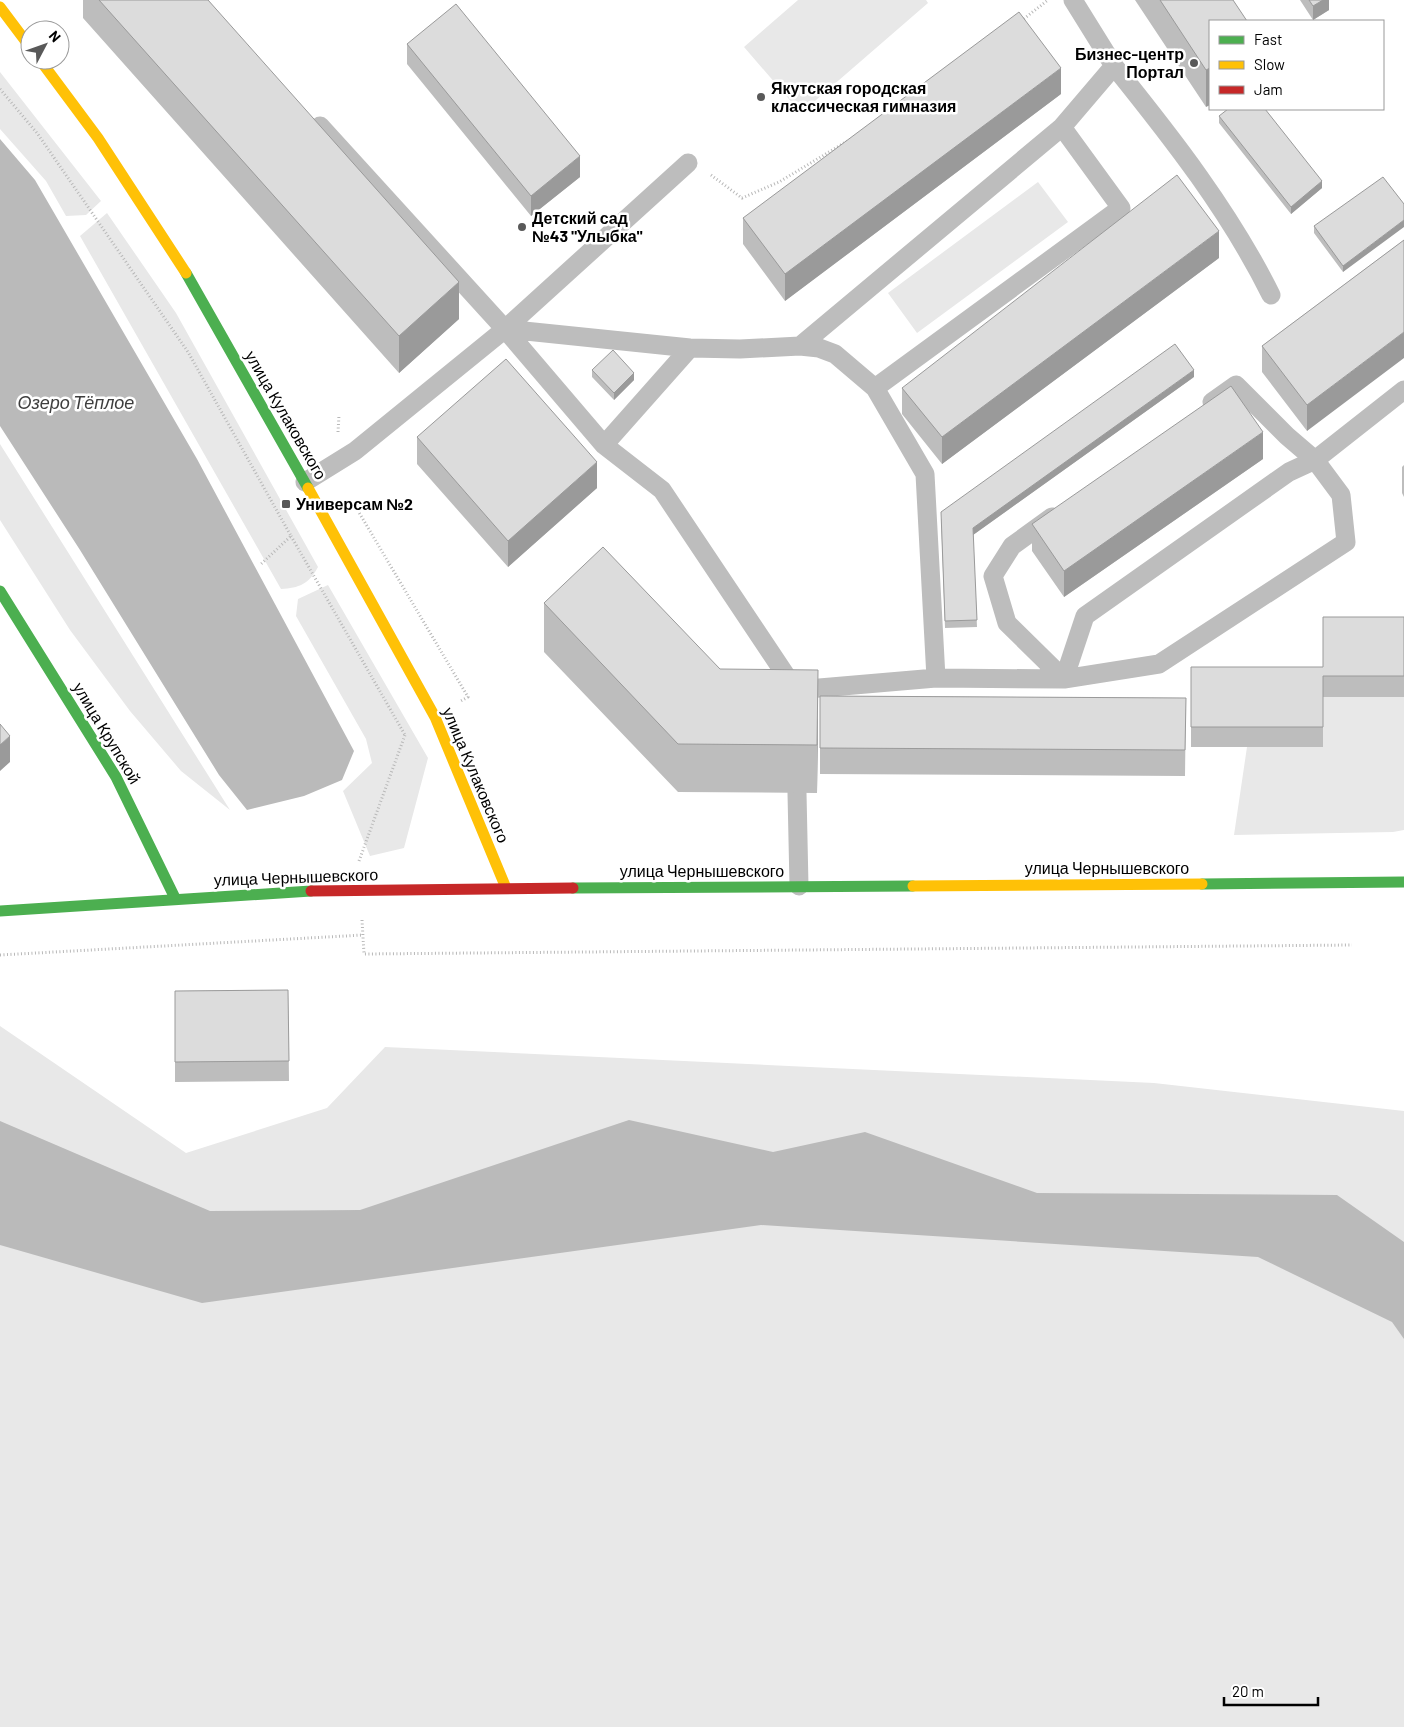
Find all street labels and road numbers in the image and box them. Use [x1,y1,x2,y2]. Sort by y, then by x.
street label: улица Кулаковского [242,347,331,482]
street label: улица Крупской [70,679,145,787]
street label: улица Кулаковского [439,704,514,845]
street label: улица Чернышевского [1025,858,1189,877]
street label: улица Чернышевского [620,861,784,880]
street label: улица Чернышевского [213,864,379,889]

